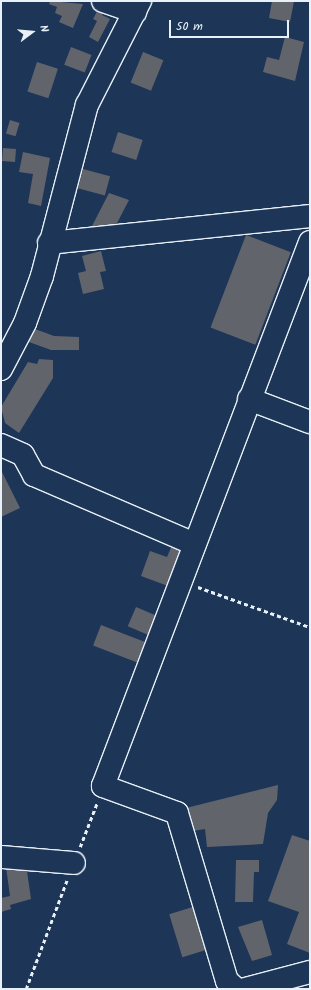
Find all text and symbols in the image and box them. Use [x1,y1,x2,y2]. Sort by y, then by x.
north arrow [12,12,52,52]
scale bar [171,12,291,38]
text: 50 m [176,17,203,36]
text: N [34,23,53,35]

